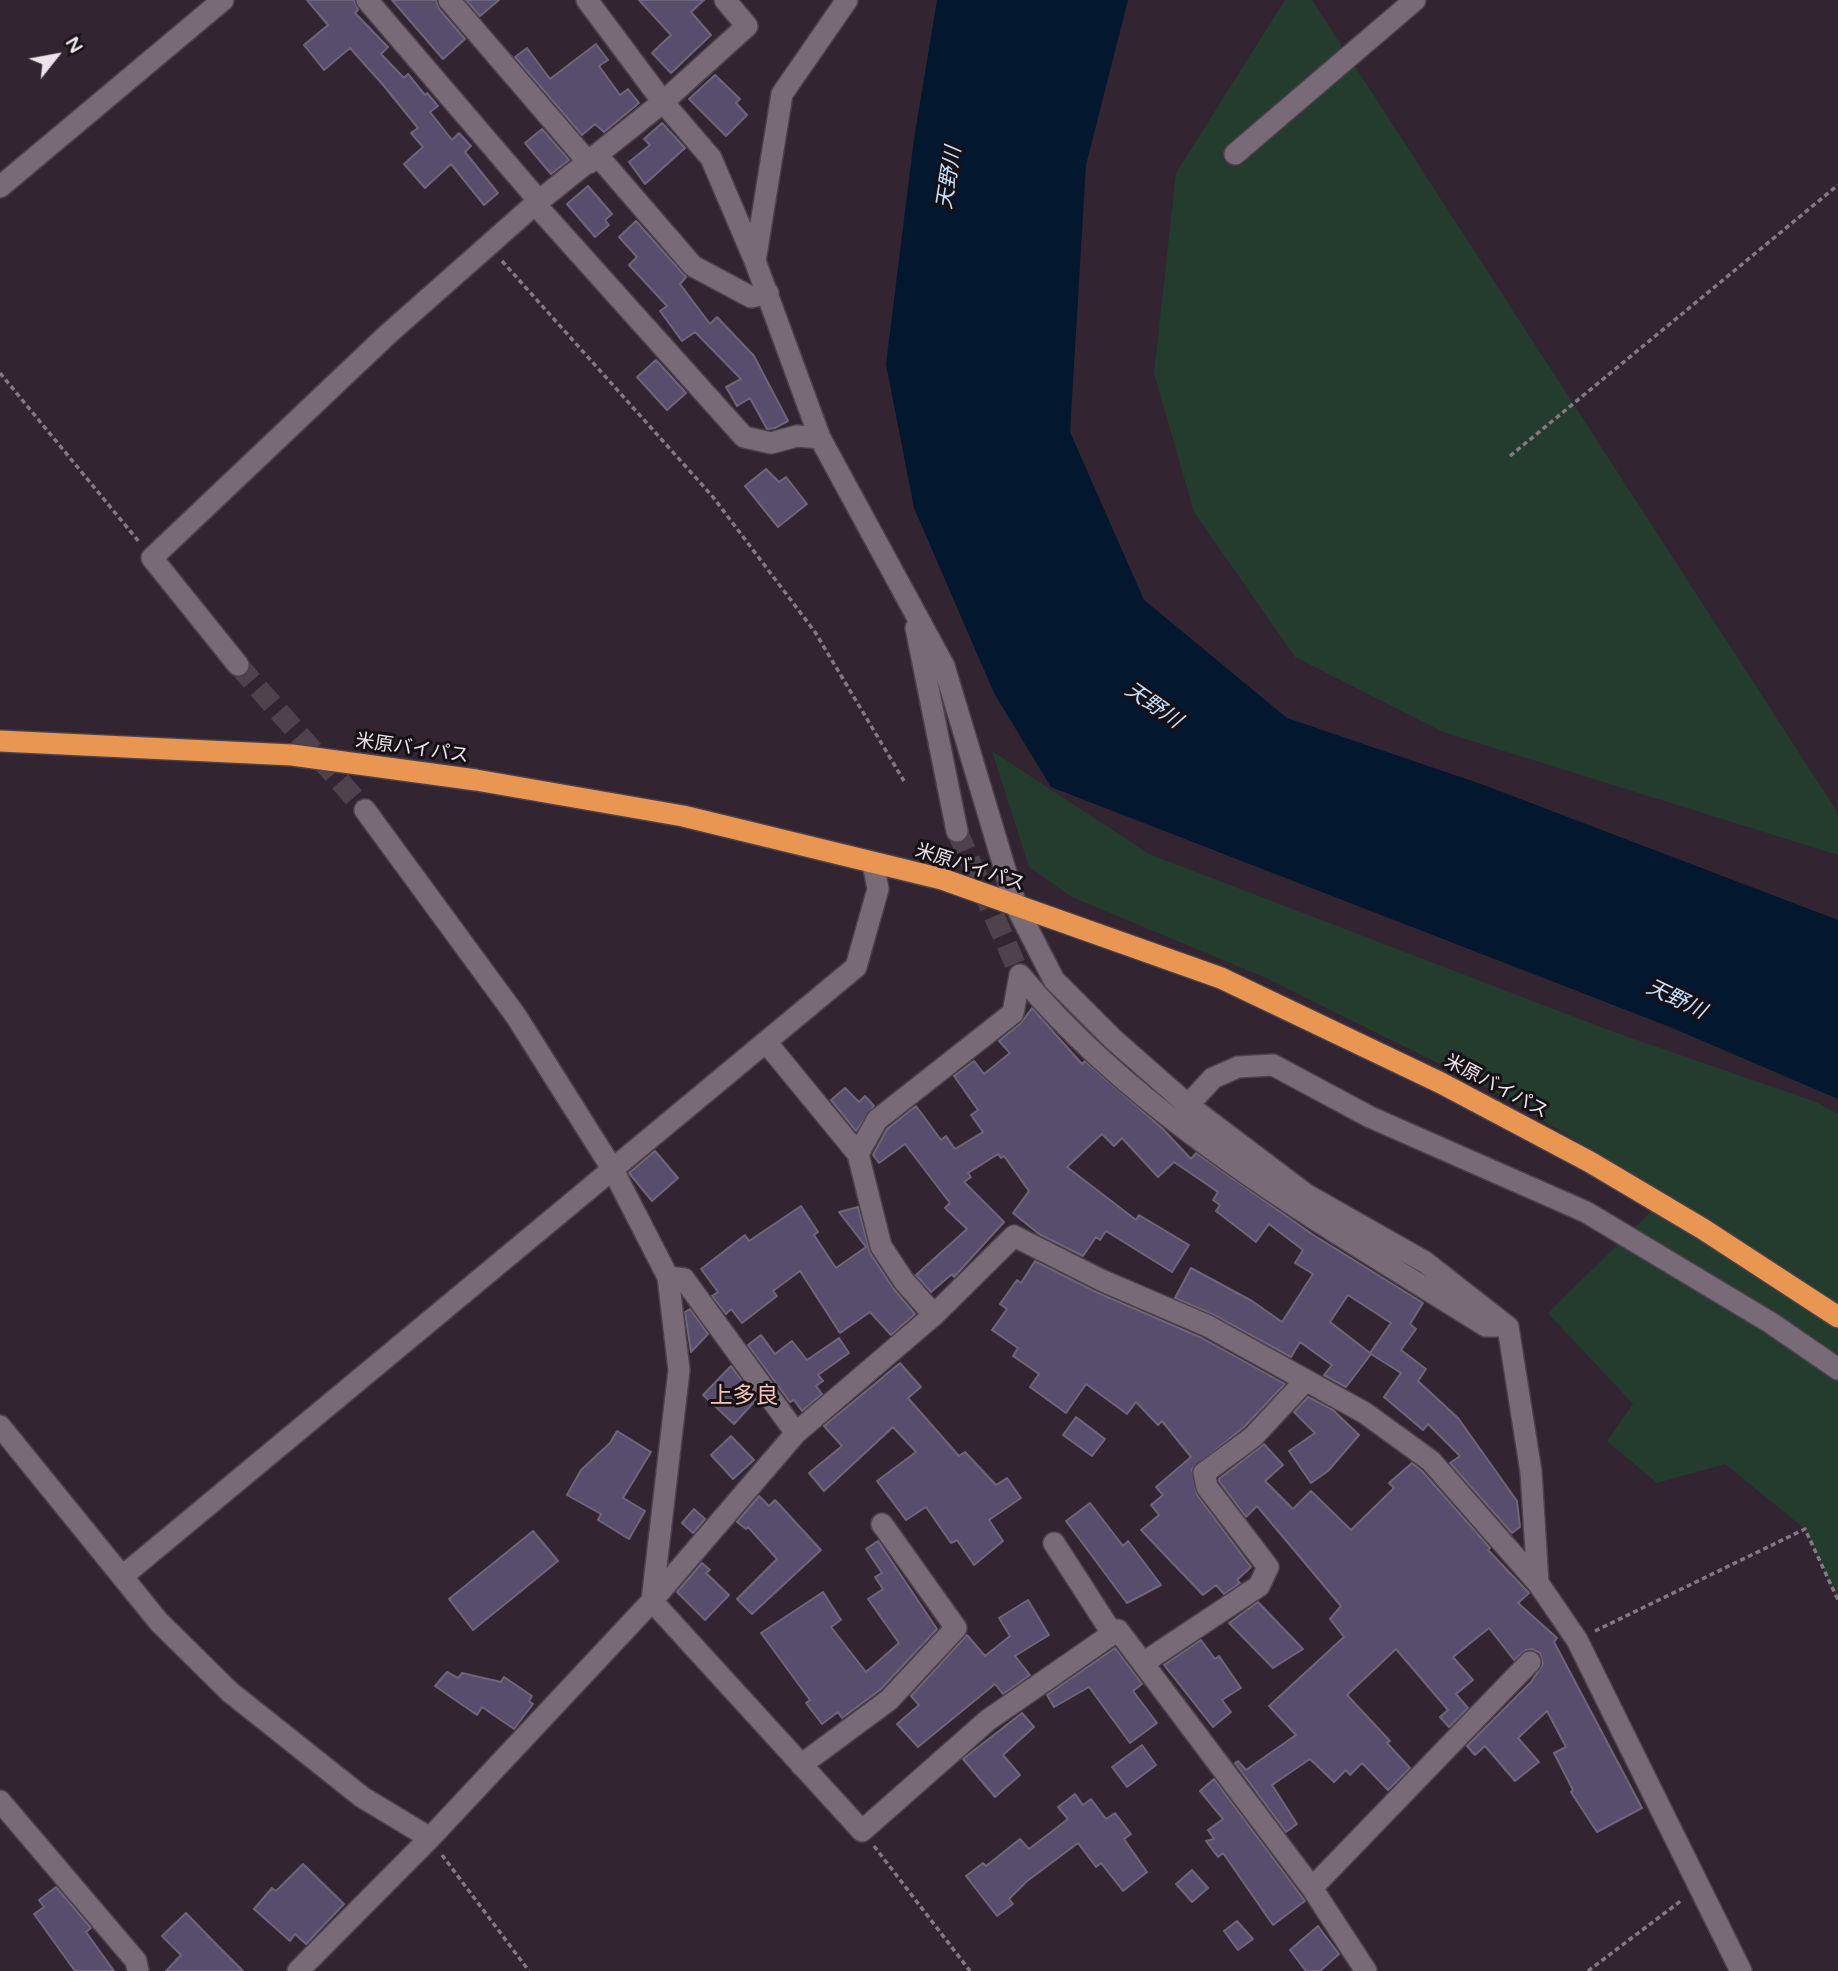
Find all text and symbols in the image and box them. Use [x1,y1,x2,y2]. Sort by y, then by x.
north arrow [21,21,91,91]
text: N [61,33,87,57]
water label: 天野川 [933,145,967,211]
water label: 天野川 [1120,678,1186,734]
street label: 米原バイパス [354,730,470,768]
street label: 米原バイパス [912,840,1028,896]
water label: 天野川 [1642,975,1710,1025]
street label: 米原バイパス [1440,1050,1552,1124]
district label: 上多良 [710,1383,778,1411]

